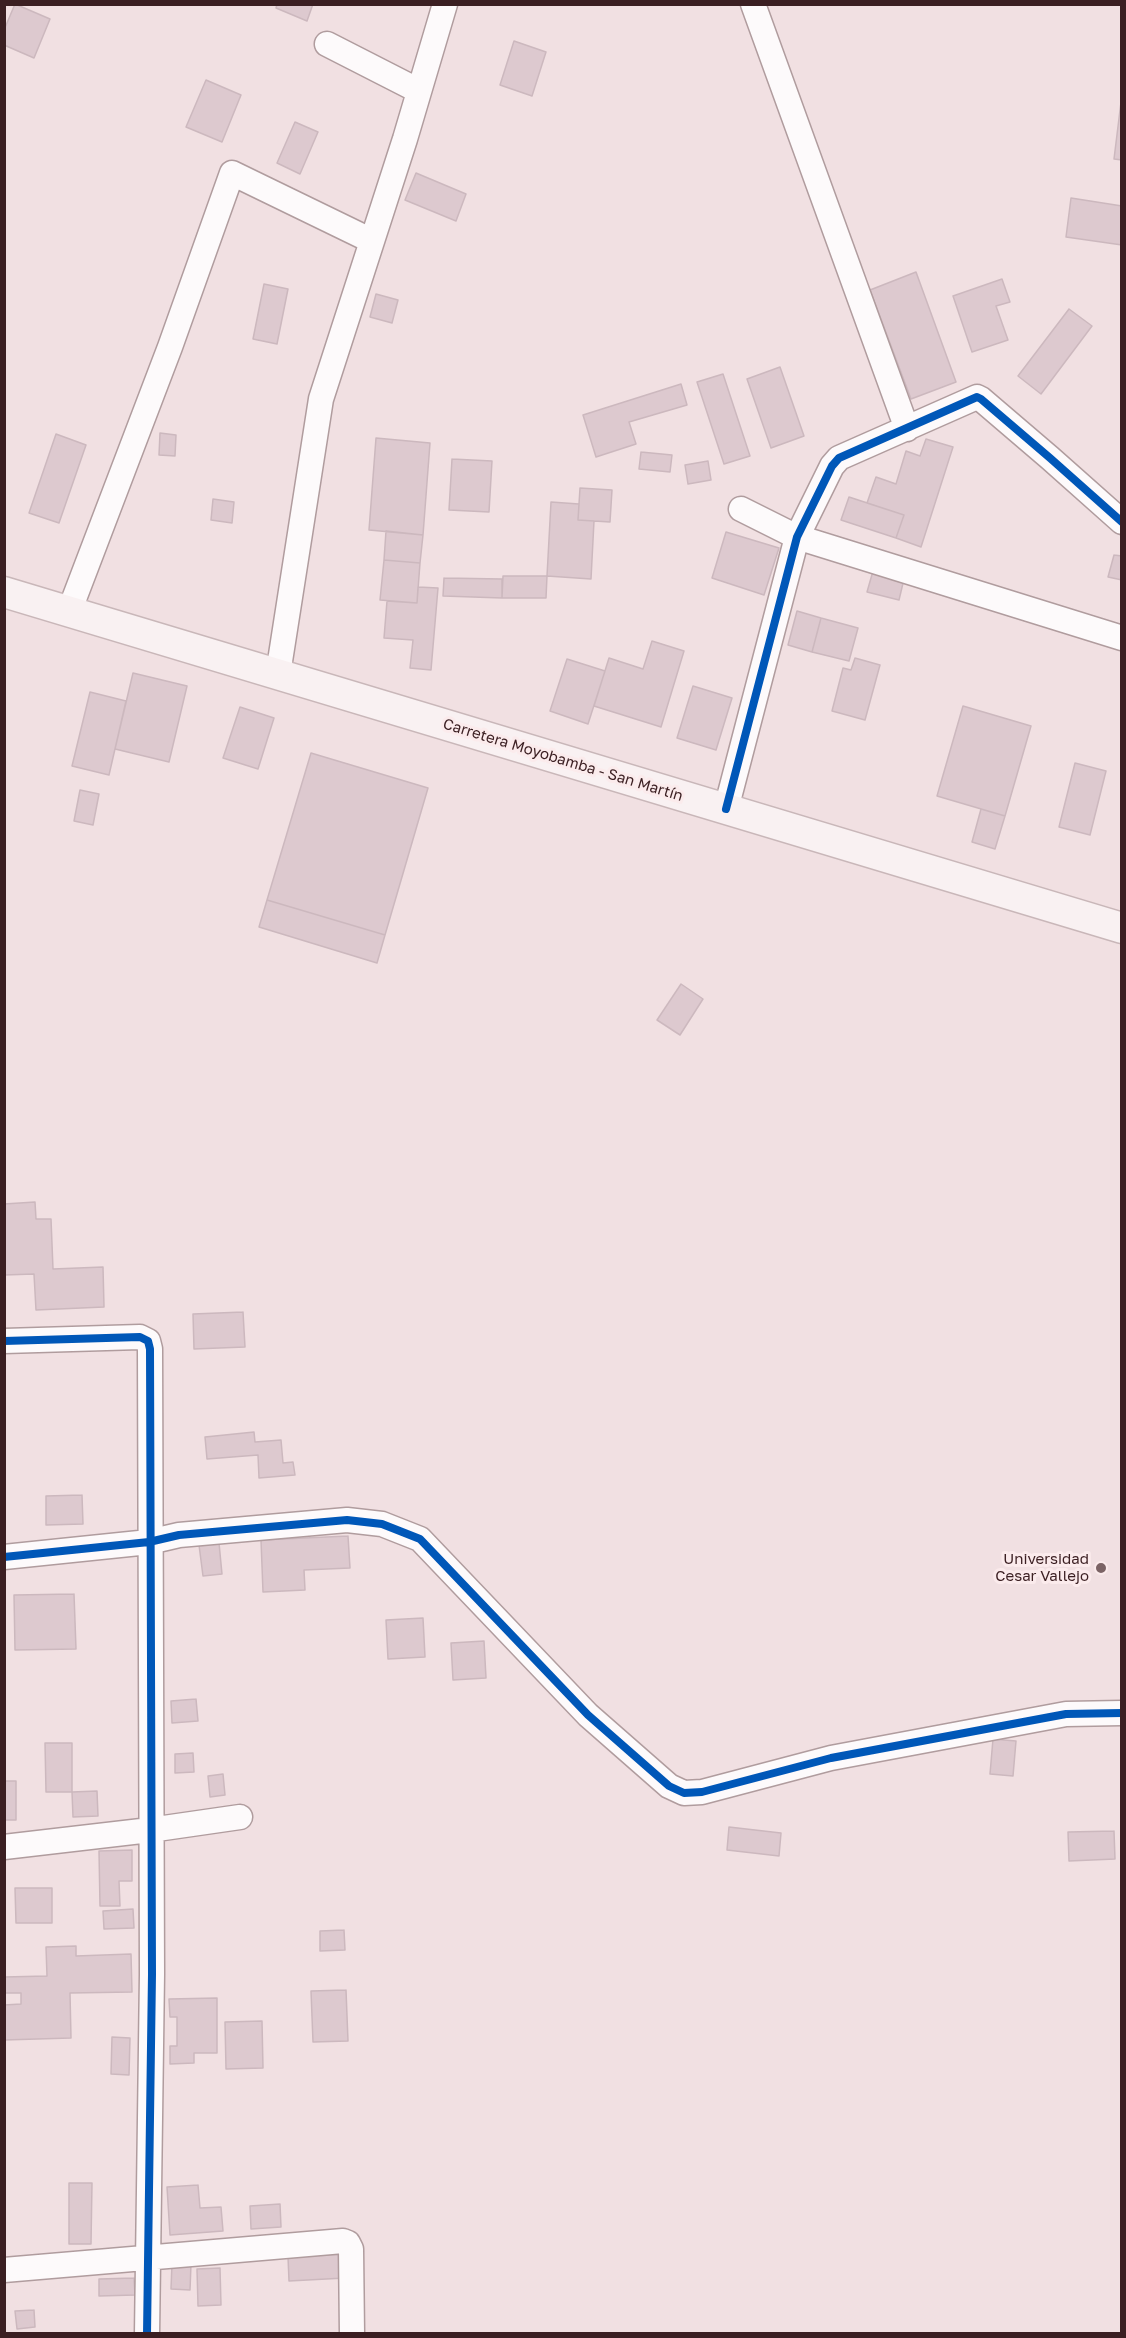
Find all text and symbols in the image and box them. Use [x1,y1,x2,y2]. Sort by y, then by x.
street label: Carretera Moyobamba - San Martín [441,715,685,805]
place label: Universidad Cesar Vallejo [995,1550,1089,1585]
marker: Universidad Cesar Vallejo [1094,1561,1108,1575]

